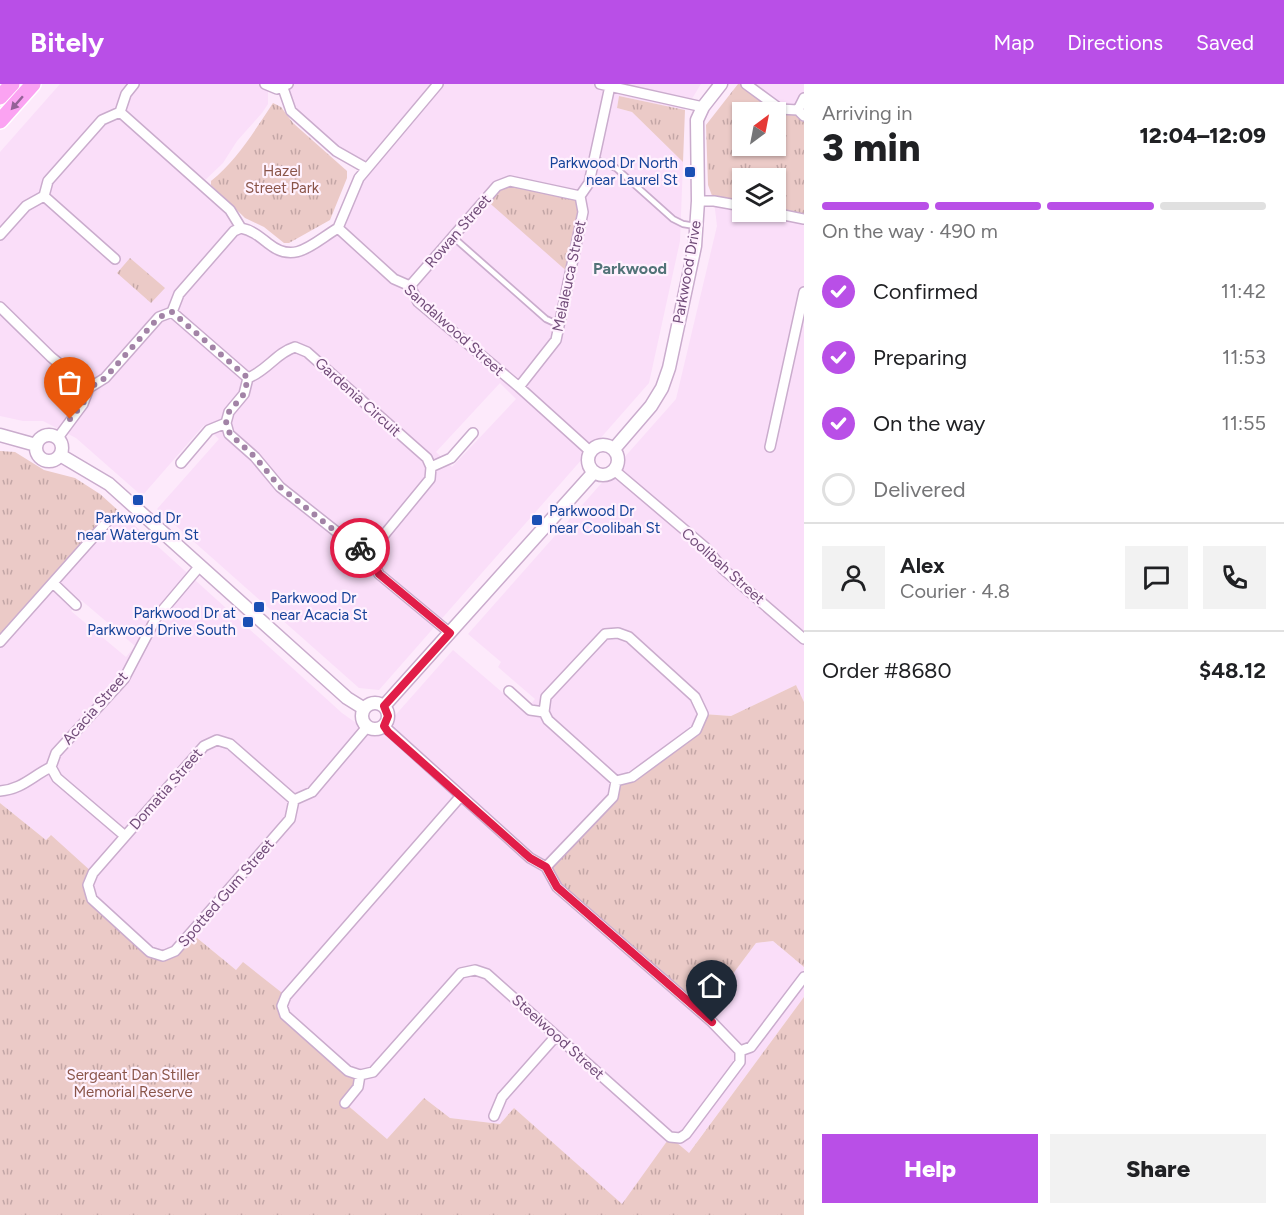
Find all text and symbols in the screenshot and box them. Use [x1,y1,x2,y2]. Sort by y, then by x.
text: Bitely [30,25,104,59]
text: Map [993,30,1034,55]
text: Directions [1067,30,1163,55]
text: Saved [1196,30,1254,55]
one-way arrow [10,95,23,111]
text: Arriving in [822,101,912,125]
north arrow [732,102,786,156]
map controls [732,102,786,222]
text: 12:04–12:09 [1139,122,1266,149]
text: 3 min [822,124,920,171]
place label: Parkwood Dr North near Laurel St [549,154,678,189]
park label: Hazel Street Park [245,162,320,197]
marker: Parkwood Dr North near Laurel St [683,165,697,179]
button: layers [732,168,786,222]
street label: Rowan Street [421,190,495,271]
street label: Melaleuca Street [548,218,590,333]
street label: Parkwood Drive [669,219,705,325]
text: On the way · 490 m [822,219,998,243]
district label: Parkwood [593,259,667,278]
icon: check [822,275,855,308]
text: Confirmed [873,278,978,305]
text: 11:42 [1221,279,1266,303]
street label: Sandalwood Street [400,280,508,380]
icon: check [822,341,855,374]
text: Preparing [873,344,967,371]
text: 11:53 [1222,345,1266,369]
street label: Gardenia Circuit [311,354,405,440]
pin [44,357,95,419]
icon: bag [53,366,86,399]
icon: check [822,407,855,440]
text: On the way [873,410,985,437]
text: 11:55 [1221,411,1266,435]
text: Delivered [873,476,966,503]
marker: Parkwood Dr near Watergum St [131,493,145,507]
place label: Parkwood Dr near Coolibah St [549,502,661,537]
place label: Parkwood Dr near Watergum St [77,509,199,544]
marker: Parkwood Dr near Coolibah St [530,513,544,527]
courier [330,518,390,578]
street label: Coolibah Street [678,524,768,608]
icon: bike [344,532,377,565]
button: person [822,546,885,609]
button: chat [1125,546,1188,609]
button: phone [1203,546,1266,609]
text: Alex [900,552,945,579]
text: Courier · 4.8 [900,579,1010,603]
place label: Parkwood Dr near Acacia St [271,589,368,624]
marker: Parkwood Dr near Acacia St [252,600,266,614]
place label: Parkwood Dr at Parkwood Drive South [87,604,236,639]
marker: Parkwood Dr at Parkwood Drive South [241,615,255,629]
text: Order #8680 [822,657,952,684]
text: $48.12 [1199,657,1266,684]
street label: Acacia Street [58,668,132,748]
street label: Domatia Street [126,744,206,833]
street label: Spotted Gum Street [174,835,278,951]
pin [686,960,737,1022]
icon: home [695,969,728,1002]
street label: Steelwood Street [508,991,608,1083]
park label: Sergeant Dan Stiller Memorial Reserve [66,1066,200,1101]
button: Help [822,1134,1038,1203]
button: Share [1050,1134,1266,1203]

